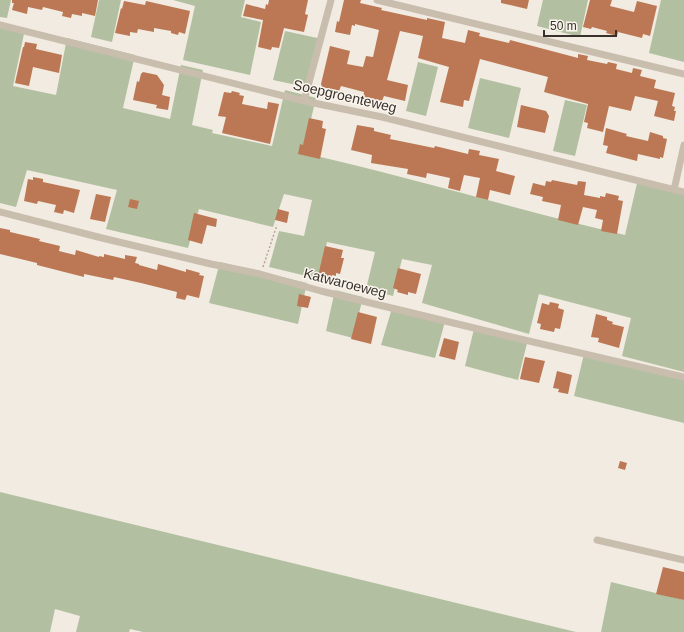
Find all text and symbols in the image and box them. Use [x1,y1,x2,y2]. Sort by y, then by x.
scale bar [544,12,616,38]
text: 50 m [550,19,577,33]
street label: Soepgroenteweg [292,76,398,116]
street label: Katwaroeweg [302,265,388,301]

